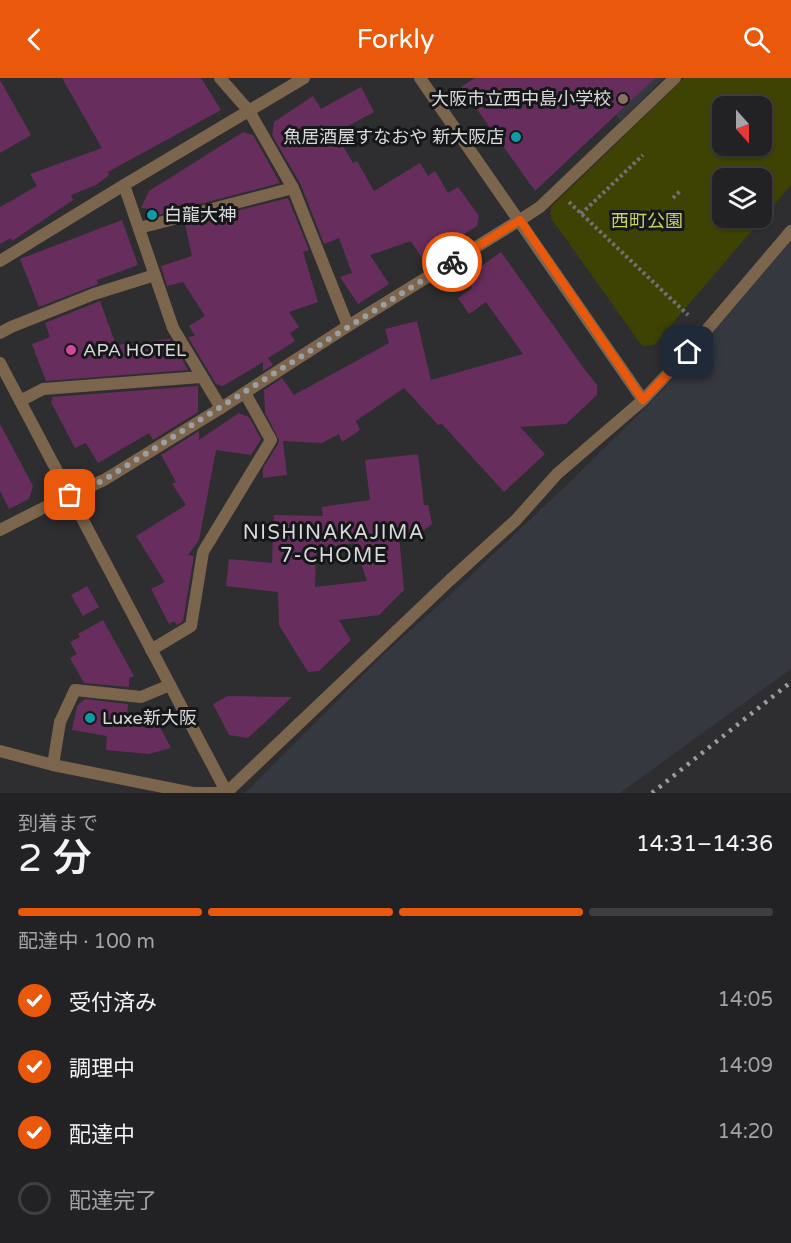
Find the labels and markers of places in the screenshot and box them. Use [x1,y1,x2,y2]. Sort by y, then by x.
place label: 大阪市立西中島小学校 [431,88,611,110]
marker: 大阪市立西中島小学校 [616,92,630,106]
place label: 魚居酒屋すなおや 新大阪店 [283,126,504,148]
marker: 魚居酒屋すなおや 新大阪店 [509,130,523,144]
place label: 白龍大神 [164,204,236,226]
marker: 白龍大神 [145,208,159,222]
pin [662,326,713,377]
place label: APA HOTEL [83,339,187,361]
marker: APA HOTEL [64,343,78,357]
pin [44,469,95,520]
place label: Luxe新大阪 [102,707,197,729]
marker: Luxe新大阪 [83,711,97,725]

